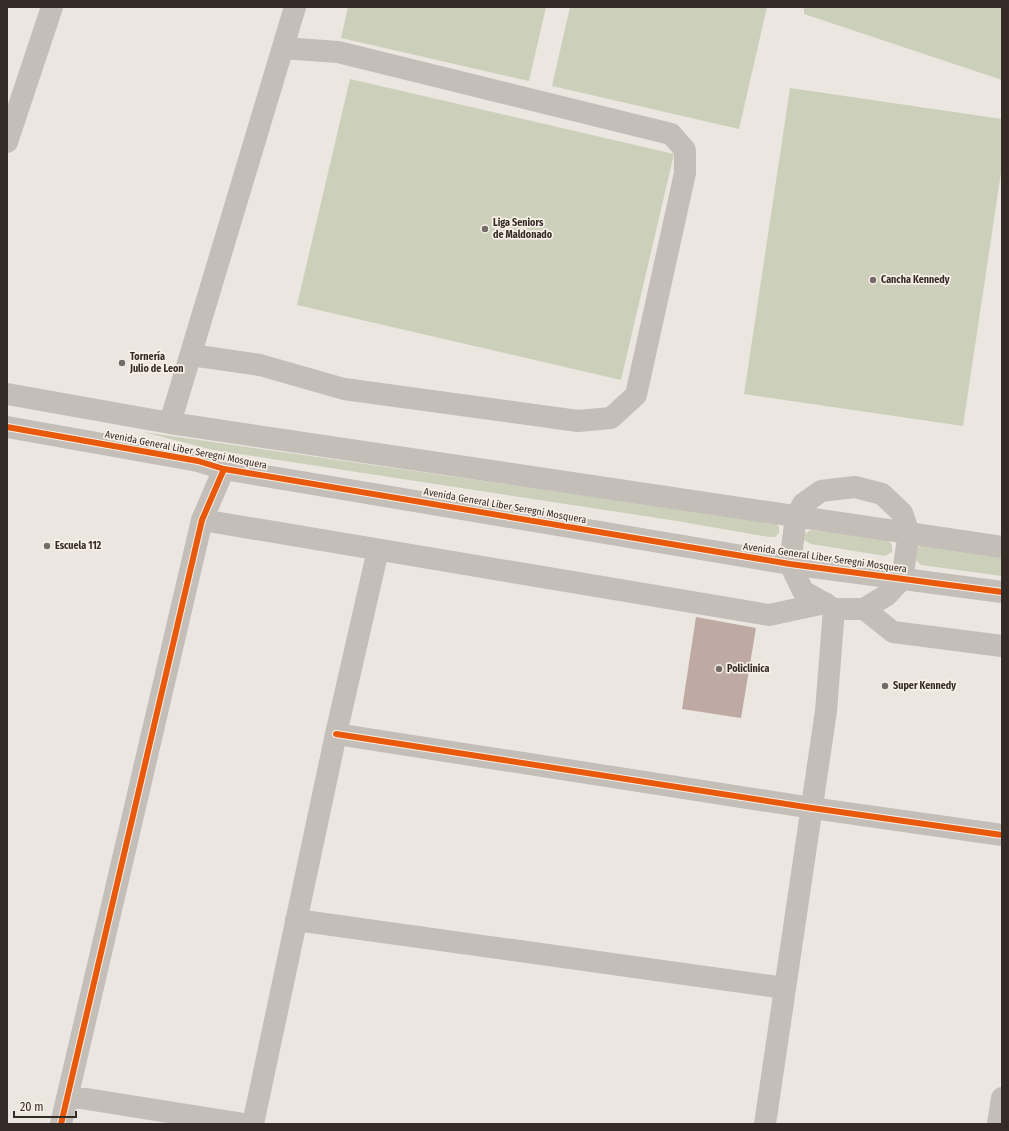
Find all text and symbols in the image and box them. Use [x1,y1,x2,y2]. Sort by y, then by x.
place label: Liga Seniors de Maldonado [493,217,553,241]
marker: Liga Seniors de Maldonado [480,224,490,234]
place label: Cancha Kennedy [881,274,950,286]
marker: Cancha Kennedy [868,275,878,285]
place label: Tornería Julio de Leon [129,350,184,375]
marker: Tornería Julio de Leon [117,358,127,368]
street label: Avenida General Liber Seregni Mosquera [104,428,268,472]
street label: Avenida General Liber Seregni Mosquera [423,486,587,526]
place label: Escuela 112 [55,540,102,552]
marker: Escuela 112 [42,541,52,551]
street label: Avenida General Liber Seregni Mosquera [742,541,908,575]
place label: Policlinica [727,663,770,675]
marker: Policlinica [714,664,724,674]
place label: Super Kennedy [893,680,956,692]
marker: Super Kennedy [880,681,890,691]
scale bar [14,1093,76,1119]
text: 20 m [20,1100,44,1114]

